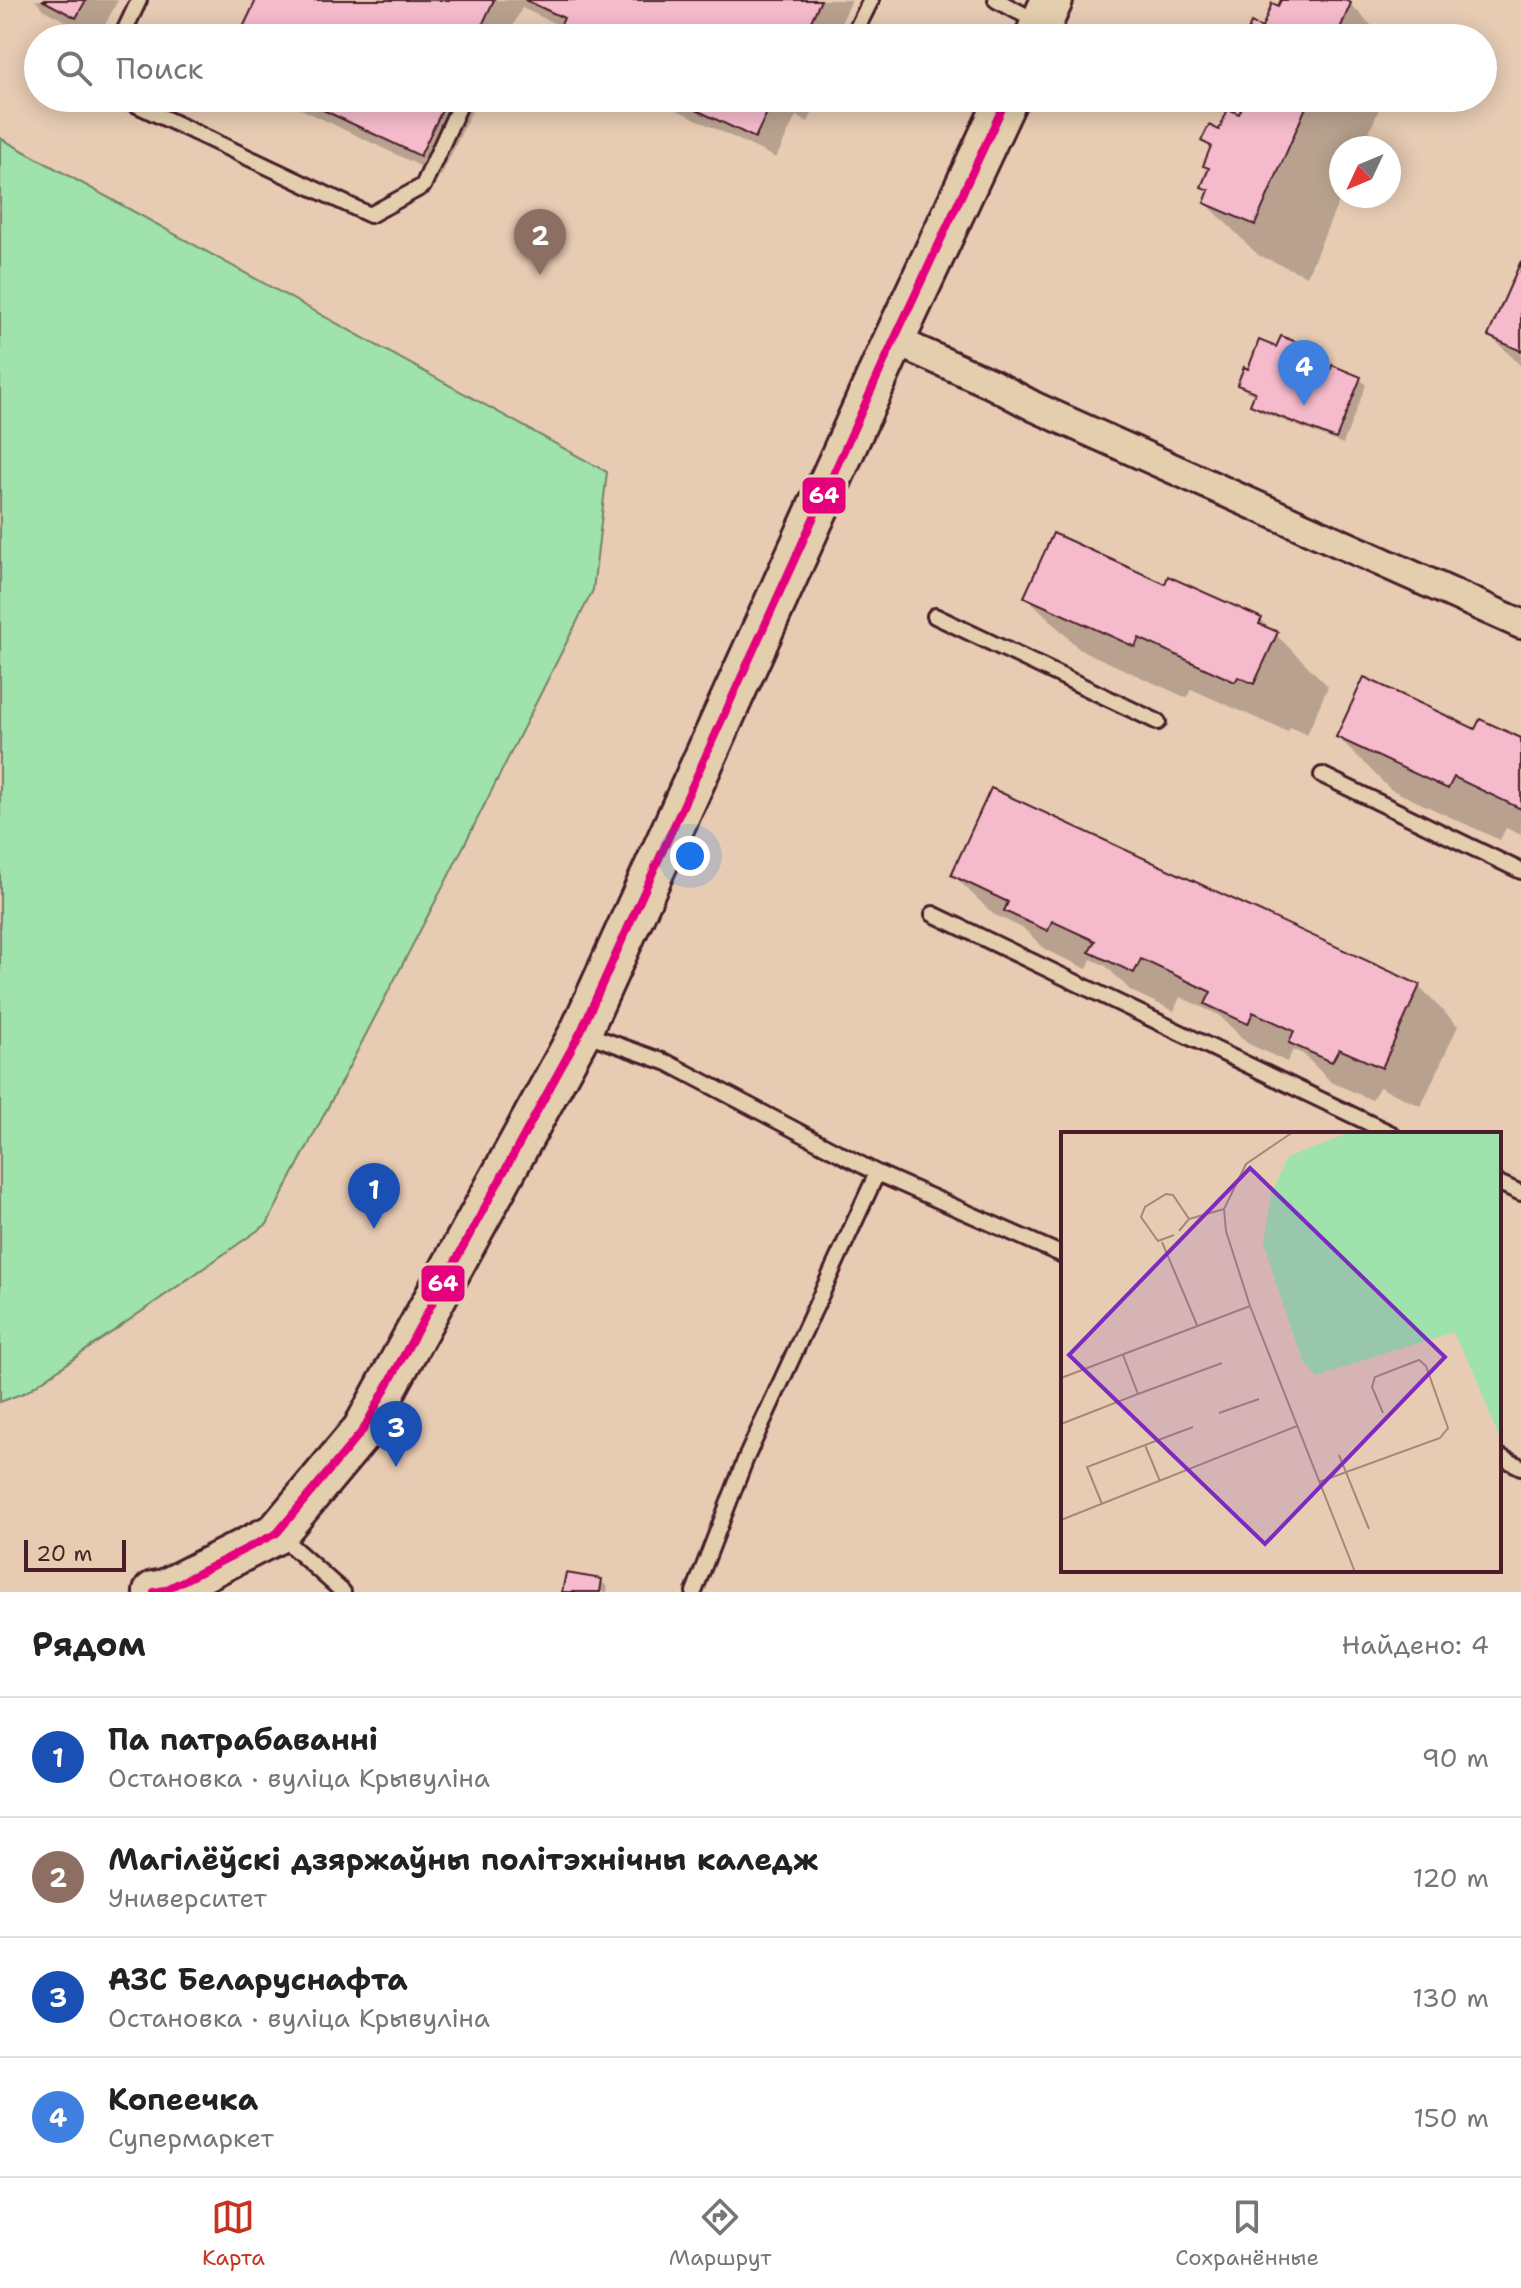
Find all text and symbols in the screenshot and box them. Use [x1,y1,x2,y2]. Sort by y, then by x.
search box [24,24,1497,112]
icon: search [52,46,96,90]
text: Поиск [116,48,204,89]
north arrow [1329,136,1401,208]
pin: 2 [514,209,566,275]
pin: 4 [1278,340,1330,406]
line badge: 64 [801,476,847,515]
text: 64 [809,481,840,510]
your location [670,836,710,876]
inset map [1061,1132,1501,1572]
pin: 1 [348,1163,400,1229]
line badge: 64 [420,1264,466,1303]
text: 64 [428,1269,459,1298]
pin: 3 [370,1401,422,1467]
scale bar [24,1536,126,1572]
text: 20 m [36,1539,93,1568]
text: Рядом [32,1621,146,1667]
text: Найдено: 4 [1342,1627,1489,1662]
text: Па патрабаванні [108,1719,378,1760]
text: 1 [52,1740,64,1775]
text: 90 m [1422,1740,1489,1775]
text: Остановка · вуліца Крывуліна [108,1760,490,1795]
text: Магілёўскі дзяржаўны політэхнічны каледж [108,1839,818,1880]
text: 2 [49,1860,67,1895]
text: 120 m [1413,1860,1489,1895]
text: Университет [108,1880,267,1915]
text: АЗС Беларуснафта [108,1959,408,2000]
text: 3 [49,1980,67,2015]
text: 130 m [1412,1980,1489,2015]
text: Остановка · вуліца Крывуліна [108,2000,490,2035]
text: Копеечка [108,2079,258,2120]
text: 4 [49,2100,67,2135]
text: 150 m [1413,2100,1489,2135]
text: Супермаркет [108,2120,274,2155]
tab: Карта [202,2195,265,2272]
tab: Маршрут [669,2195,771,2272]
tab: Сохранённые [1175,2195,1319,2272]

